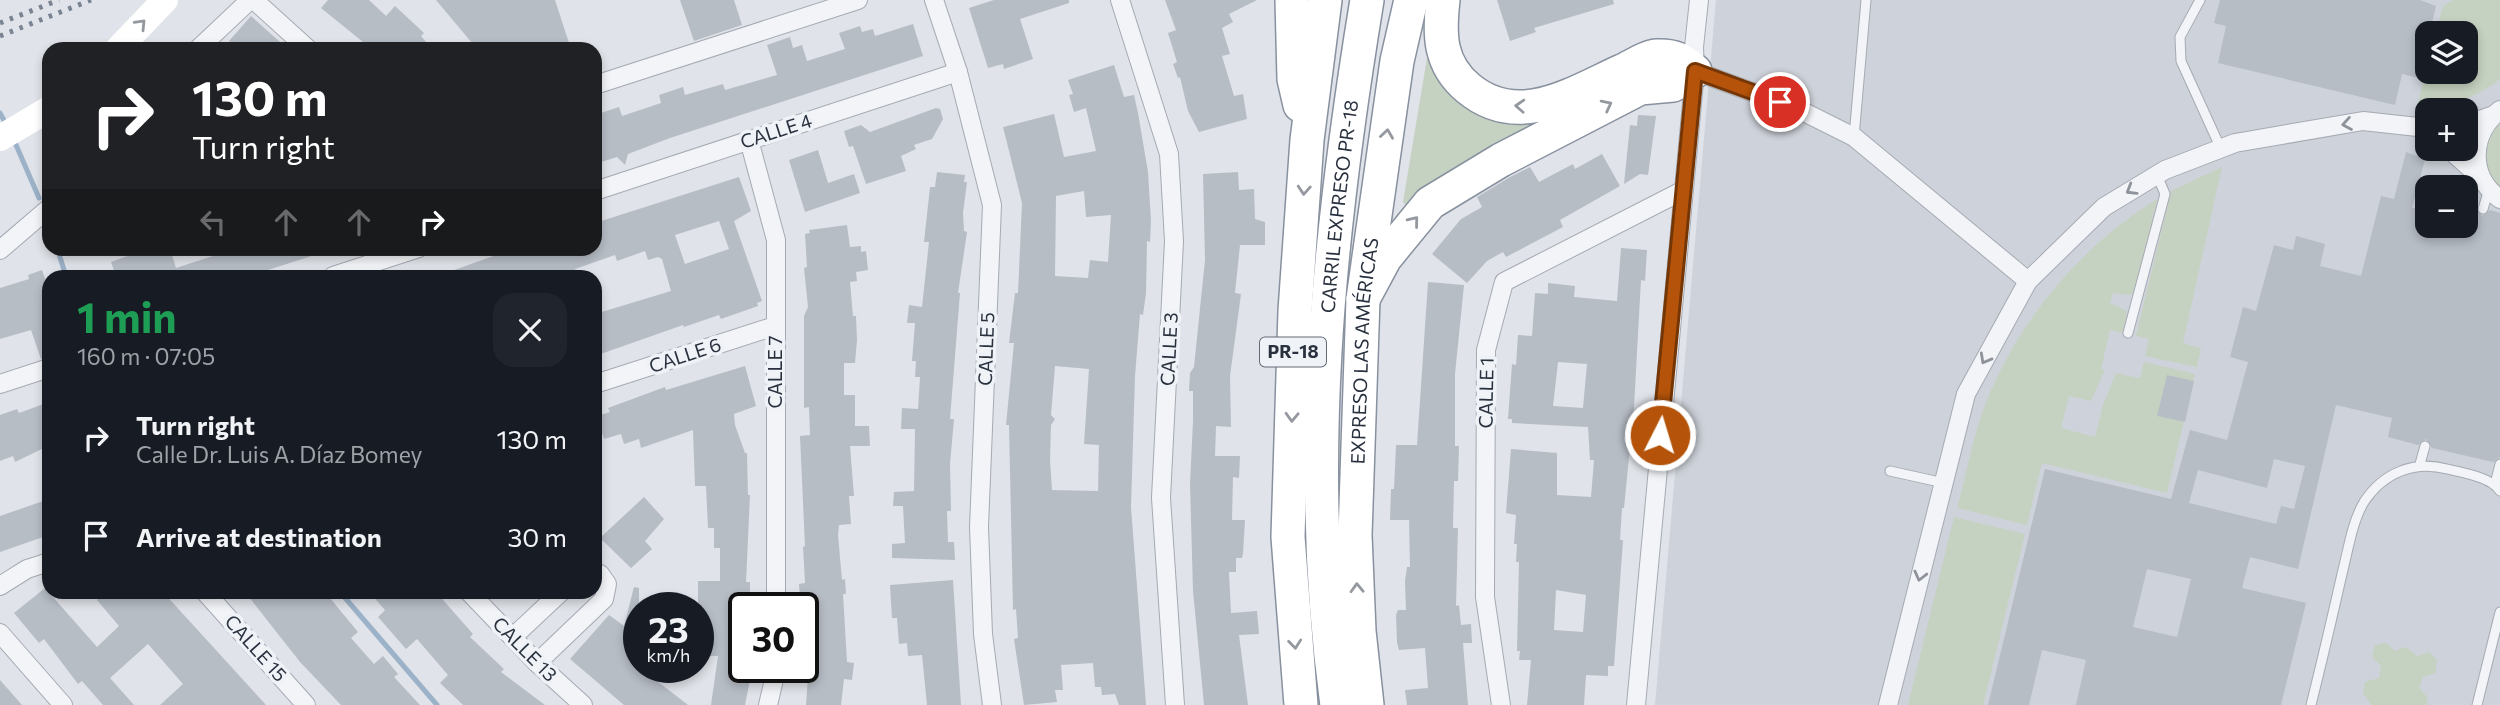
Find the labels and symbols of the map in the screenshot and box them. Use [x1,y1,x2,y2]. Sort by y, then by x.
one-way arrow [133,20,146,33]
pin [1750,72,1810,132]
street label: CARRIL EXPRESO PR-18 [1316,98,1362,314]
one-way arrow [1515,99,1526,114]
one-way arrow [1600,100,1612,113]
street label: CALLE 4 [737,108,815,153]
one-way arrow [2341,116,2353,131]
one-way arrow [1379,129,1394,140]
one-way arrow [2126,182,2139,195]
one-way arrow [1297,184,1312,195]
one-way arrow [1405,217,1418,229]
street label: EXPRESO LAS AMÉRICAS [1345,236,1383,465]
street label: CALLE 5 [973,312,998,386]
street label: CALLE 3 [1155,312,1182,386]
street label: CALLE 6 [646,332,724,377]
street label: CALLE 7 [763,336,786,408]
road number: PR-18 [1260,338,1326,366]
one-way arrow [1980,352,1993,365]
street label: CALLE 1 [1473,357,1498,429]
position arrow [1623,398,1697,472]
one-way arrow [1284,411,1299,422]
one-way arrow [1914,570,1928,582]
one-way arrow [1350,582,1365,593]
speed limit sign: 30 [728,592,819,683]
street label: CALLE 15 [220,610,292,686]
street label: CALLE 13 [488,612,562,686]
one-way arrow [1287,639,1302,650]

